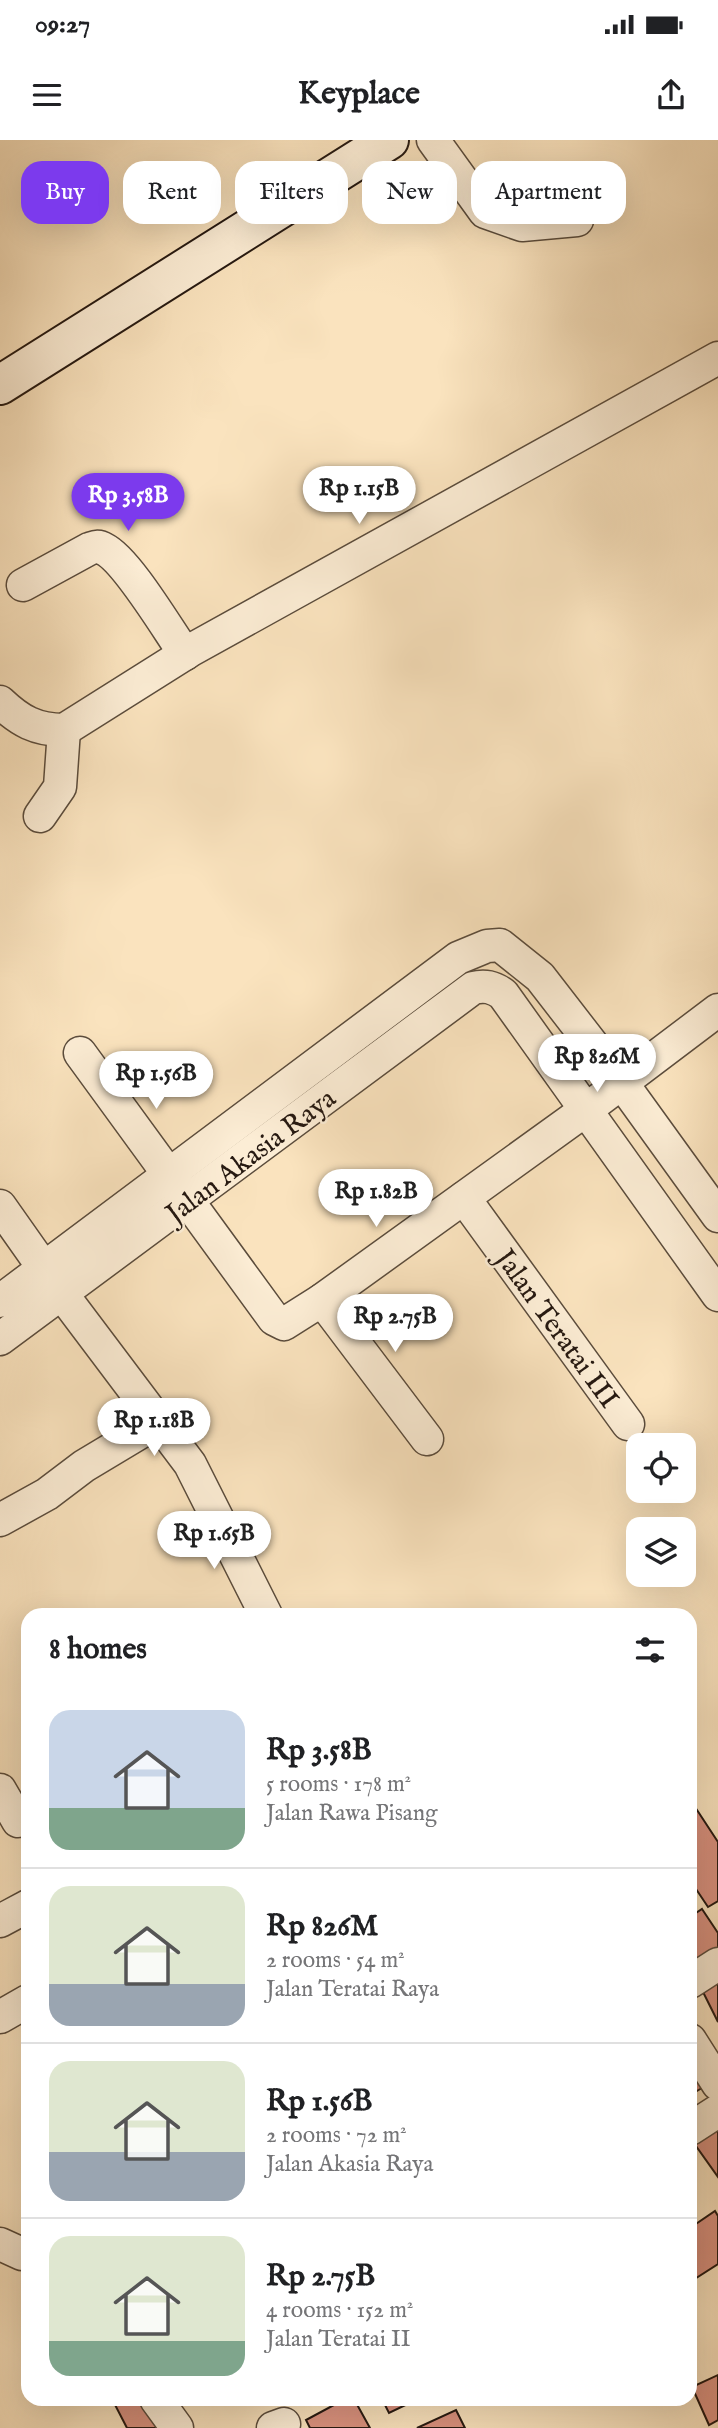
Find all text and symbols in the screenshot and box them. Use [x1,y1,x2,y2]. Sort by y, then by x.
text: 09:27 [35,8,90,41]
text: Keyplace [298,74,420,115]
icon: menu [28,76,66,114]
icon: share [652,76,690,114]
chip: Buy [21,161,109,224]
chip: Rent [123,161,221,224]
chip: Filters [235,161,348,224]
chip: New [362,161,457,224]
chip: Apartment [471,161,626,224]
pin: Rp 1.15B [287,466,431,526]
pin: Rp 3.58B [56,474,200,533]
text: Rp 1.15B [319,474,399,503]
text: Rp 3.58B [88,481,168,510]
pin: Rp 826M [532,1034,662,1094]
text: Rp 826M [554,1042,640,1071]
pin: Rp 1.56B [84,1052,228,1111]
text: Rp 1.56B [115,1059,197,1088]
street label: Jalan Akasia Raya [157,1081,344,1234]
pin: Rp 1.82B [304,1170,448,1229]
text: Rp 1.82B [334,1177,418,1206]
street label: Jalan Teratai III [485,1241,625,1416]
pin: Rp 2.75B [323,1294,467,1354]
text: Rp 2.75B [353,1302,437,1331]
pin: Rp 1.18B [82,1398,226,1458]
text: Rp 1.18B [113,1406,195,1435]
map controls [626,1433,696,1587]
button: locate [626,1433,696,1503]
pin: Rp 1.65B [142,1512,286,1571]
button: layers [626,1517,696,1587]
text: Rp 1.65B [173,1519,255,1548]
text: 8 homes [49,1631,147,1669]
icon: filters [631,1631,669,1669]
text: Rp 3.58B [266,1732,372,1770]
icon: home [105,1738,189,1822]
text: 5 rooms · 178 m² [266,1770,411,1799]
text: Jalan Rawa Pisang [266,1799,438,1828]
text: Rp 826M [266,1908,378,1946]
icon: home [105,1914,189,1998]
text: 2 rooms · 54 m² [266,1946,405,1975]
text: Jalan Teratai Raya [266,1975,439,2004]
text: Rp 1.56B [266,2083,372,2121]
icon: home [105,2089,189,2173]
text: 2 rooms · 72 m² [266,2121,407,2150]
text: Jalan Akasia Raya [266,2150,433,2179]
text: Rp 2.75B [266,2258,375,2296]
icon: home [105,2264,189,2348]
text: 4 rooms · 152 m² [266,2296,413,2325]
text: Jalan Teratai II [266,2325,411,2354]

